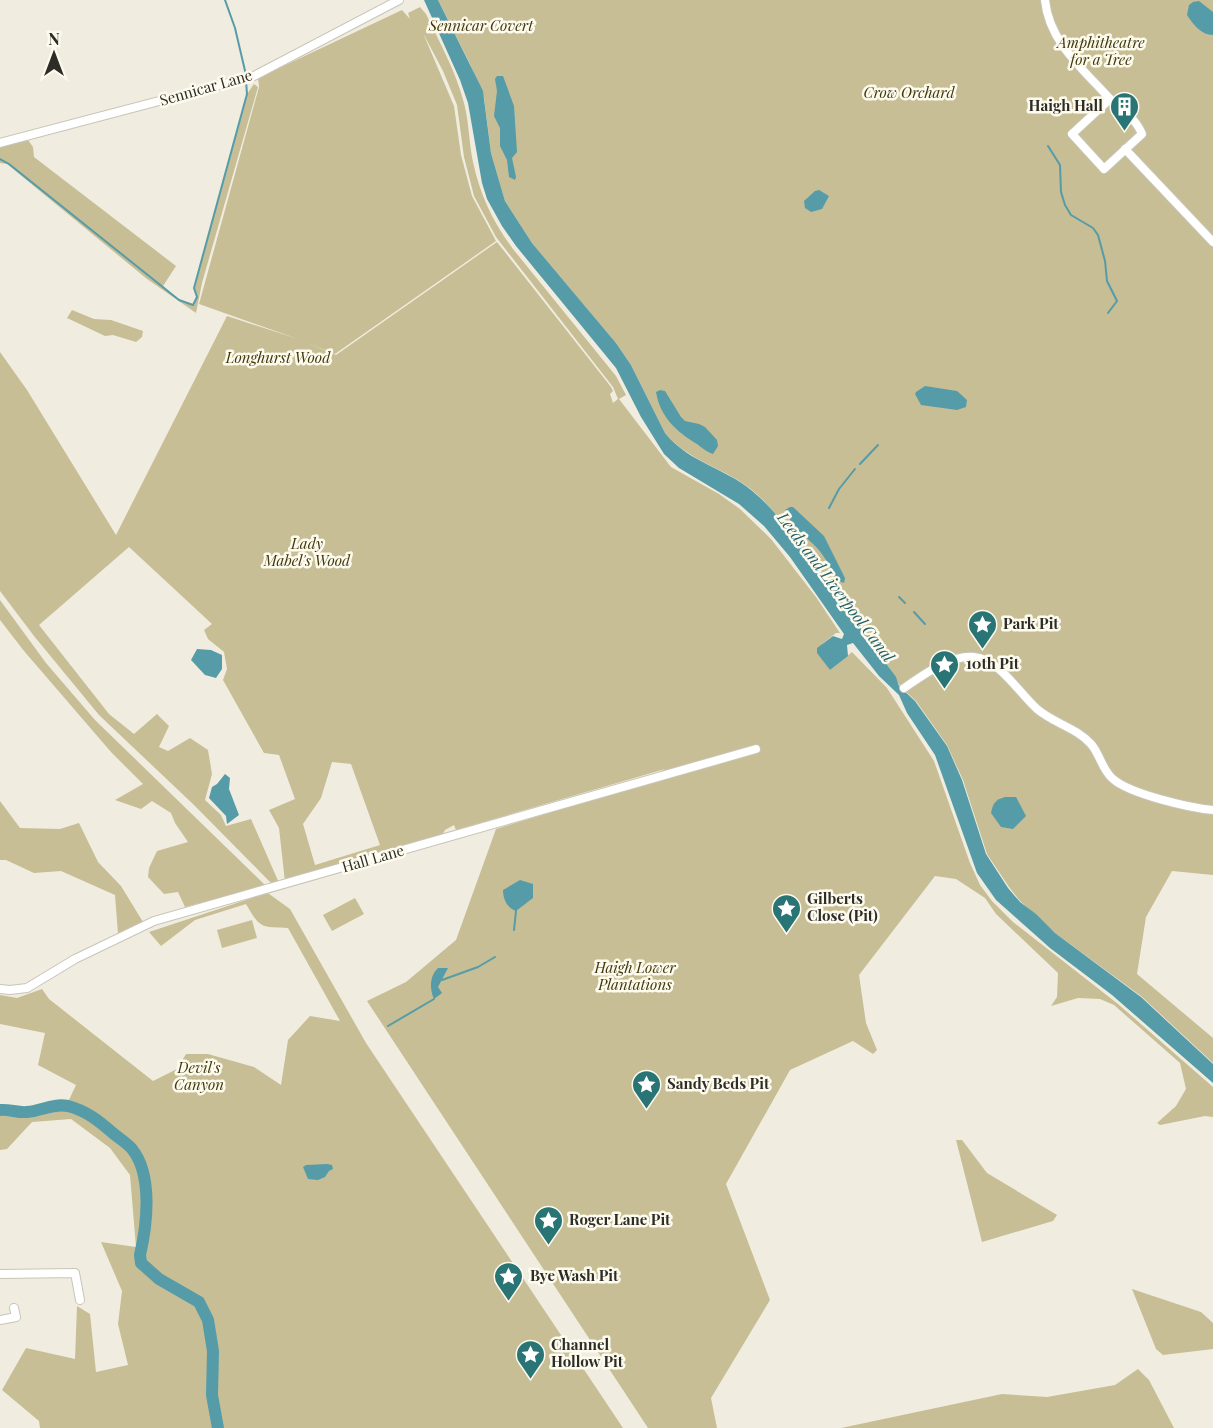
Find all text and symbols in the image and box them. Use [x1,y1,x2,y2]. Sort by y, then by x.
park label: Sennicar Covert [428,15,534,35]
north arrow [24,24,84,84]
text: N [48,28,60,49]
park label: Amphitheatre for a Tree [1055,32,1145,69]
street label: Sennicar Lane [157,64,254,110]
park label: Crow Orchard [863,82,955,102]
building icon: Haigh Hall [1108,90,1140,132]
place label: Haigh Hall [1029,95,1103,115]
park label: Longhurst Wood [225,347,331,367]
water label: Leeds and Liverpool Canal [773,507,900,666]
park label: Lady Mabel's Wood [263,533,351,570]
place icon: Park Pit [966,608,998,650]
place label: Park Pit [1003,613,1059,633]
place icon: 10th Pit [929,648,961,690]
place label: 10th Pit [966,653,1020,673]
street label: Hall Lane [339,840,406,876]
place label: Gilberts Close (Pit) [807,888,878,925]
place icon: Gilberts Close (Pit) [770,892,802,934]
park label: Haigh Lower Plantations [593,957,676,994]
park label: Devil's Canyon [174,1057,224,1094]
place icon: Sandy Beds Pit [630,1068,662,1110]
place label: Sandy Beds Pit [667,1073,770,1093]
place icon: Roger Lane Pit [532,1204,564,1246]
place label: Roger Lane Pit [569,1209,671,1229]
place icon: Bye Wash Pit [493,1260,525,1302]
place label: Bye Wash Pit [530,1265,619,1285]
place label: Channel Hollow Pit [551,1334,624,1371]
place icon: Channel Hollow Pit [514,1338,546,1380]

